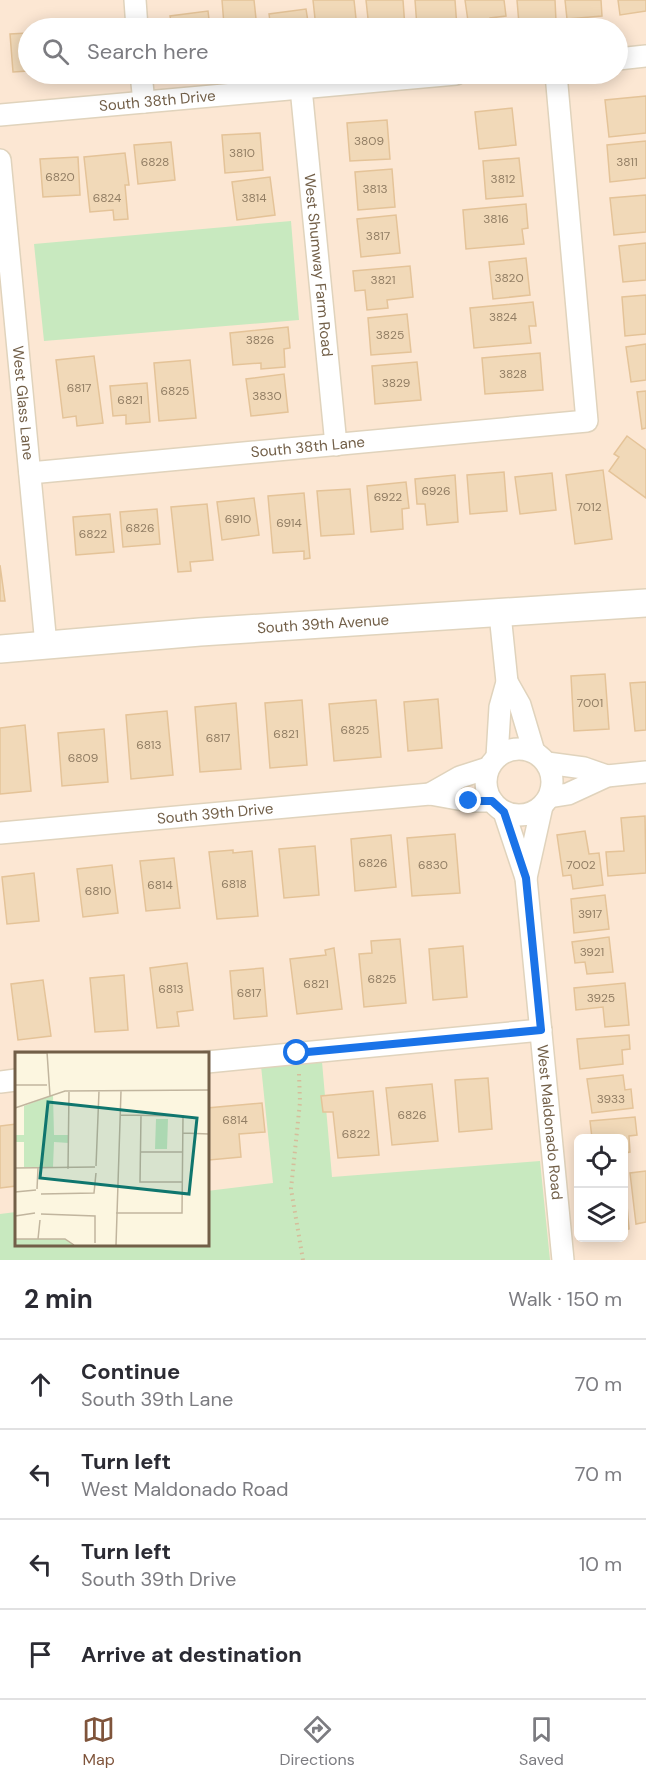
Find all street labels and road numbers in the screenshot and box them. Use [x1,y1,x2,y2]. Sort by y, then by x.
street label: South 38th Drive [98,86,216,116]
street label: West Shumway Farm Road [299,173,337,358]
street label: West Glass Lane [8,345,38,461]
street label: South 38th Lane [250,432,366,462]
street label: South 39th Avenue [256,610,390,638]
street label: South 39th Drive [156,798,274,829]
street label: West Maldonado Road [532,1044,567,1201]

